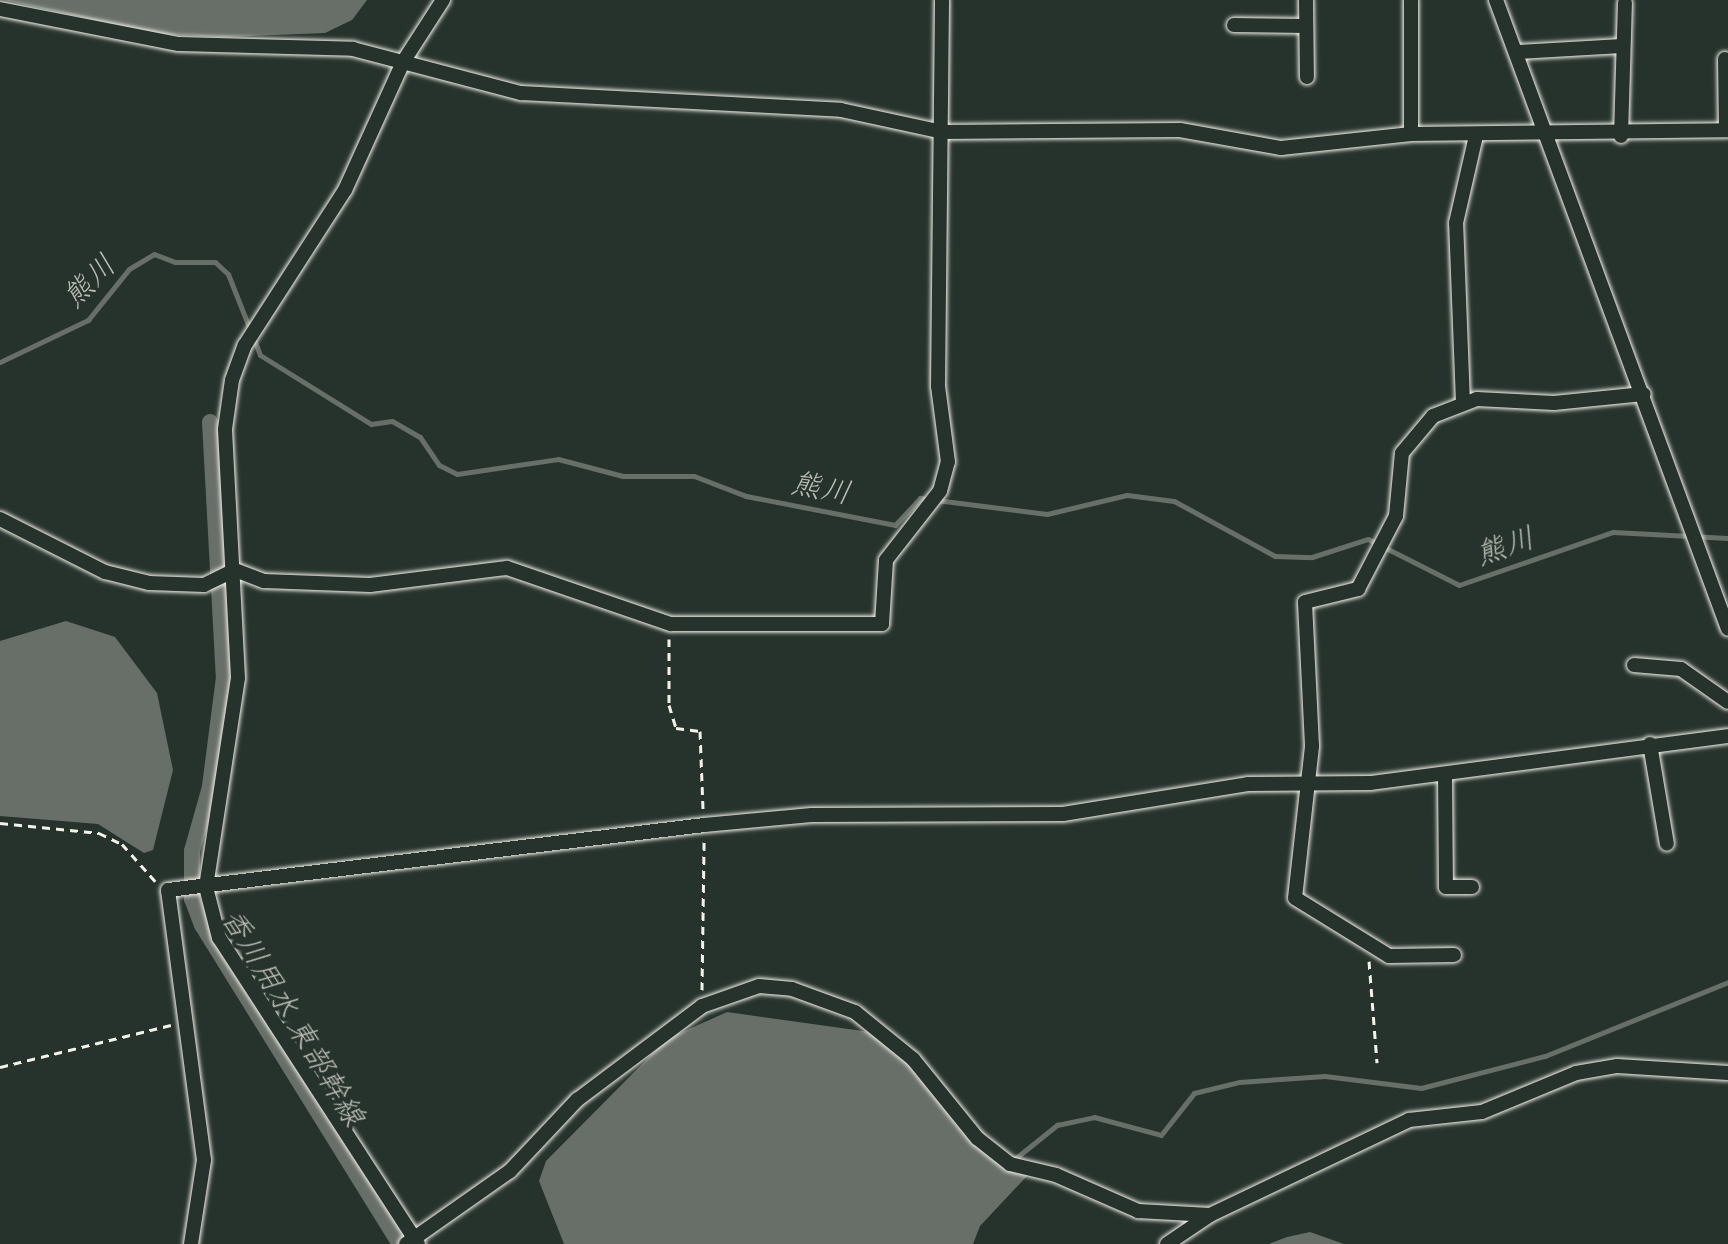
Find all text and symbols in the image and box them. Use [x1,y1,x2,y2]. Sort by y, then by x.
water label: 熊川 [55,247,123,315]
water label: 熊川 [788,465,854,511]
water label: 熊川 [1471,519,1539,573]
water label: 香川用水 東部幹線 [214,902,372,1132]

